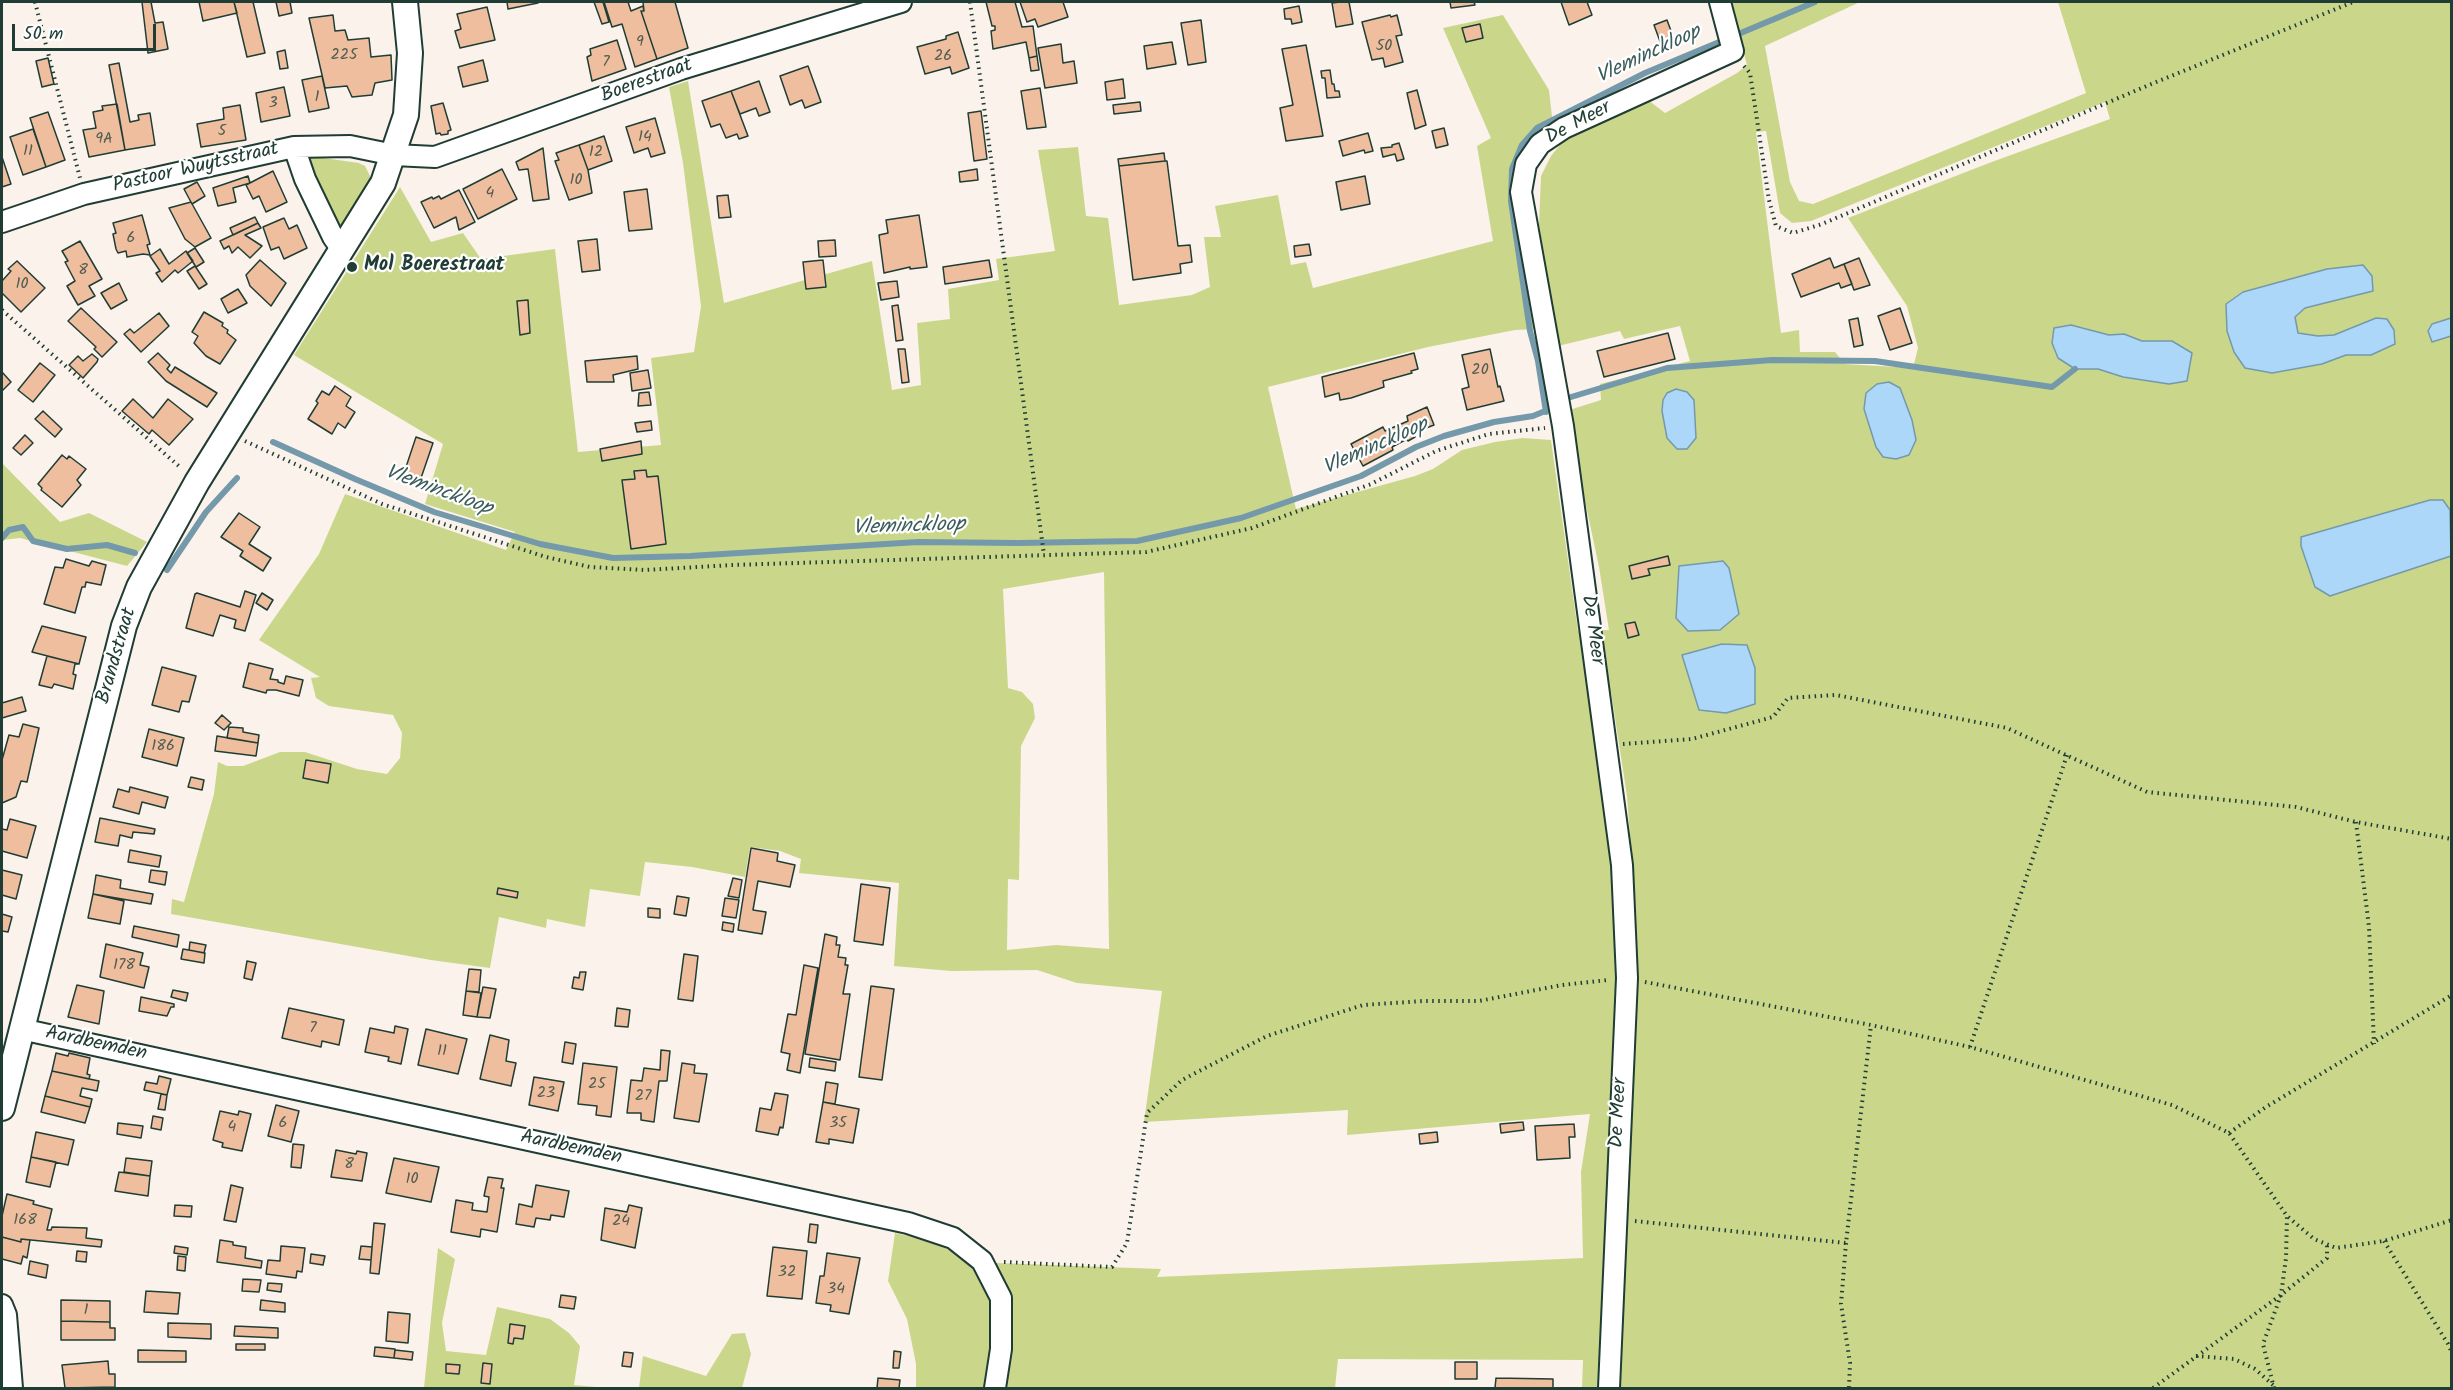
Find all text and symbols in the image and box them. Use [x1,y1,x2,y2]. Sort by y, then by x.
scale bar [15,12,159,50]
text: 50 m [23,20,63,49]
water label: Vleminckloop [1593,21,1705,91]
house number: 9 [636,33,644,53]
house number: 50 [1376,37,1392,57]
house number: 225 [330,46,358,66]
house number: 26 [934,47,952,67]
house number: 7 [602,53,610,73]
street label: Boerestraat [598,54,696,110]
house number: 1 [314,88,320,108]
house number: 3 [268,94,278,114]
street label: De Meer [1542,97,1616,151]
house number: 5 [218,122,226,142]
house number: 14 [638,128,652,148]
house number: 9A [95,130,113,150]
street label: Pastoor Wuytsstraat [111,138,281,200]
house number: 11 [23,142,33,162]
house number: 12 [589,143,603,163]
house number: 10 [569,171,583,191]
house number: 4 [486,184,494,204]
house number: 6 [127,229,135,249]
place label: Mol Boerestraat [364,255,505,279]
marker: Mol Boerestraat [345,260,359,274]
house number: 8 [78,261,88,281]
house number: 10 [15,275,29,295]
house number: 20 [1471,361,1489,381]
water label: Vleminckloop [1320,414,1432,482]
water label: Vleminckloop [381,461,495,523]
water label: Vleminckloop [853,513,965,543]
street label: De Meer [1574,594,1608,666]
street label: Brandstraat [93,605,143,707]
house number: 186 [151,737,175,757]
house number: 178 [113,956,135,976]
house number: 7 [309,1019,317,1039]
street label: Aardbemden [43,1023,149,1067]
house number: 11 [437,1042,447,1062]
house number: 25 [588,1075,606,1095]
street label: De Meer [1606,1077,1634,1149]
house number: 23 [537,1084,555,1104]
house number: 27 [635,1087,651,1107]
house number: 6 [279,1114,287,1134]
house number: 35 [829,1114,847,1134]
house number: 4 [228,1118,236,1138]
street label: Aardbemden [518,1127,624,1171]
house number: 8 [344,1155,354,1175]
house number: 10 [405,1170,419,1190]
house number: 168 [13,1211,37,1231]
house number: 24 [612,1212,630,1232]
house number: 32 [778,1263,796,1283]
house number: 34 [827,1280,845,1300]
house number: 1 [83,1301,89,1321]

